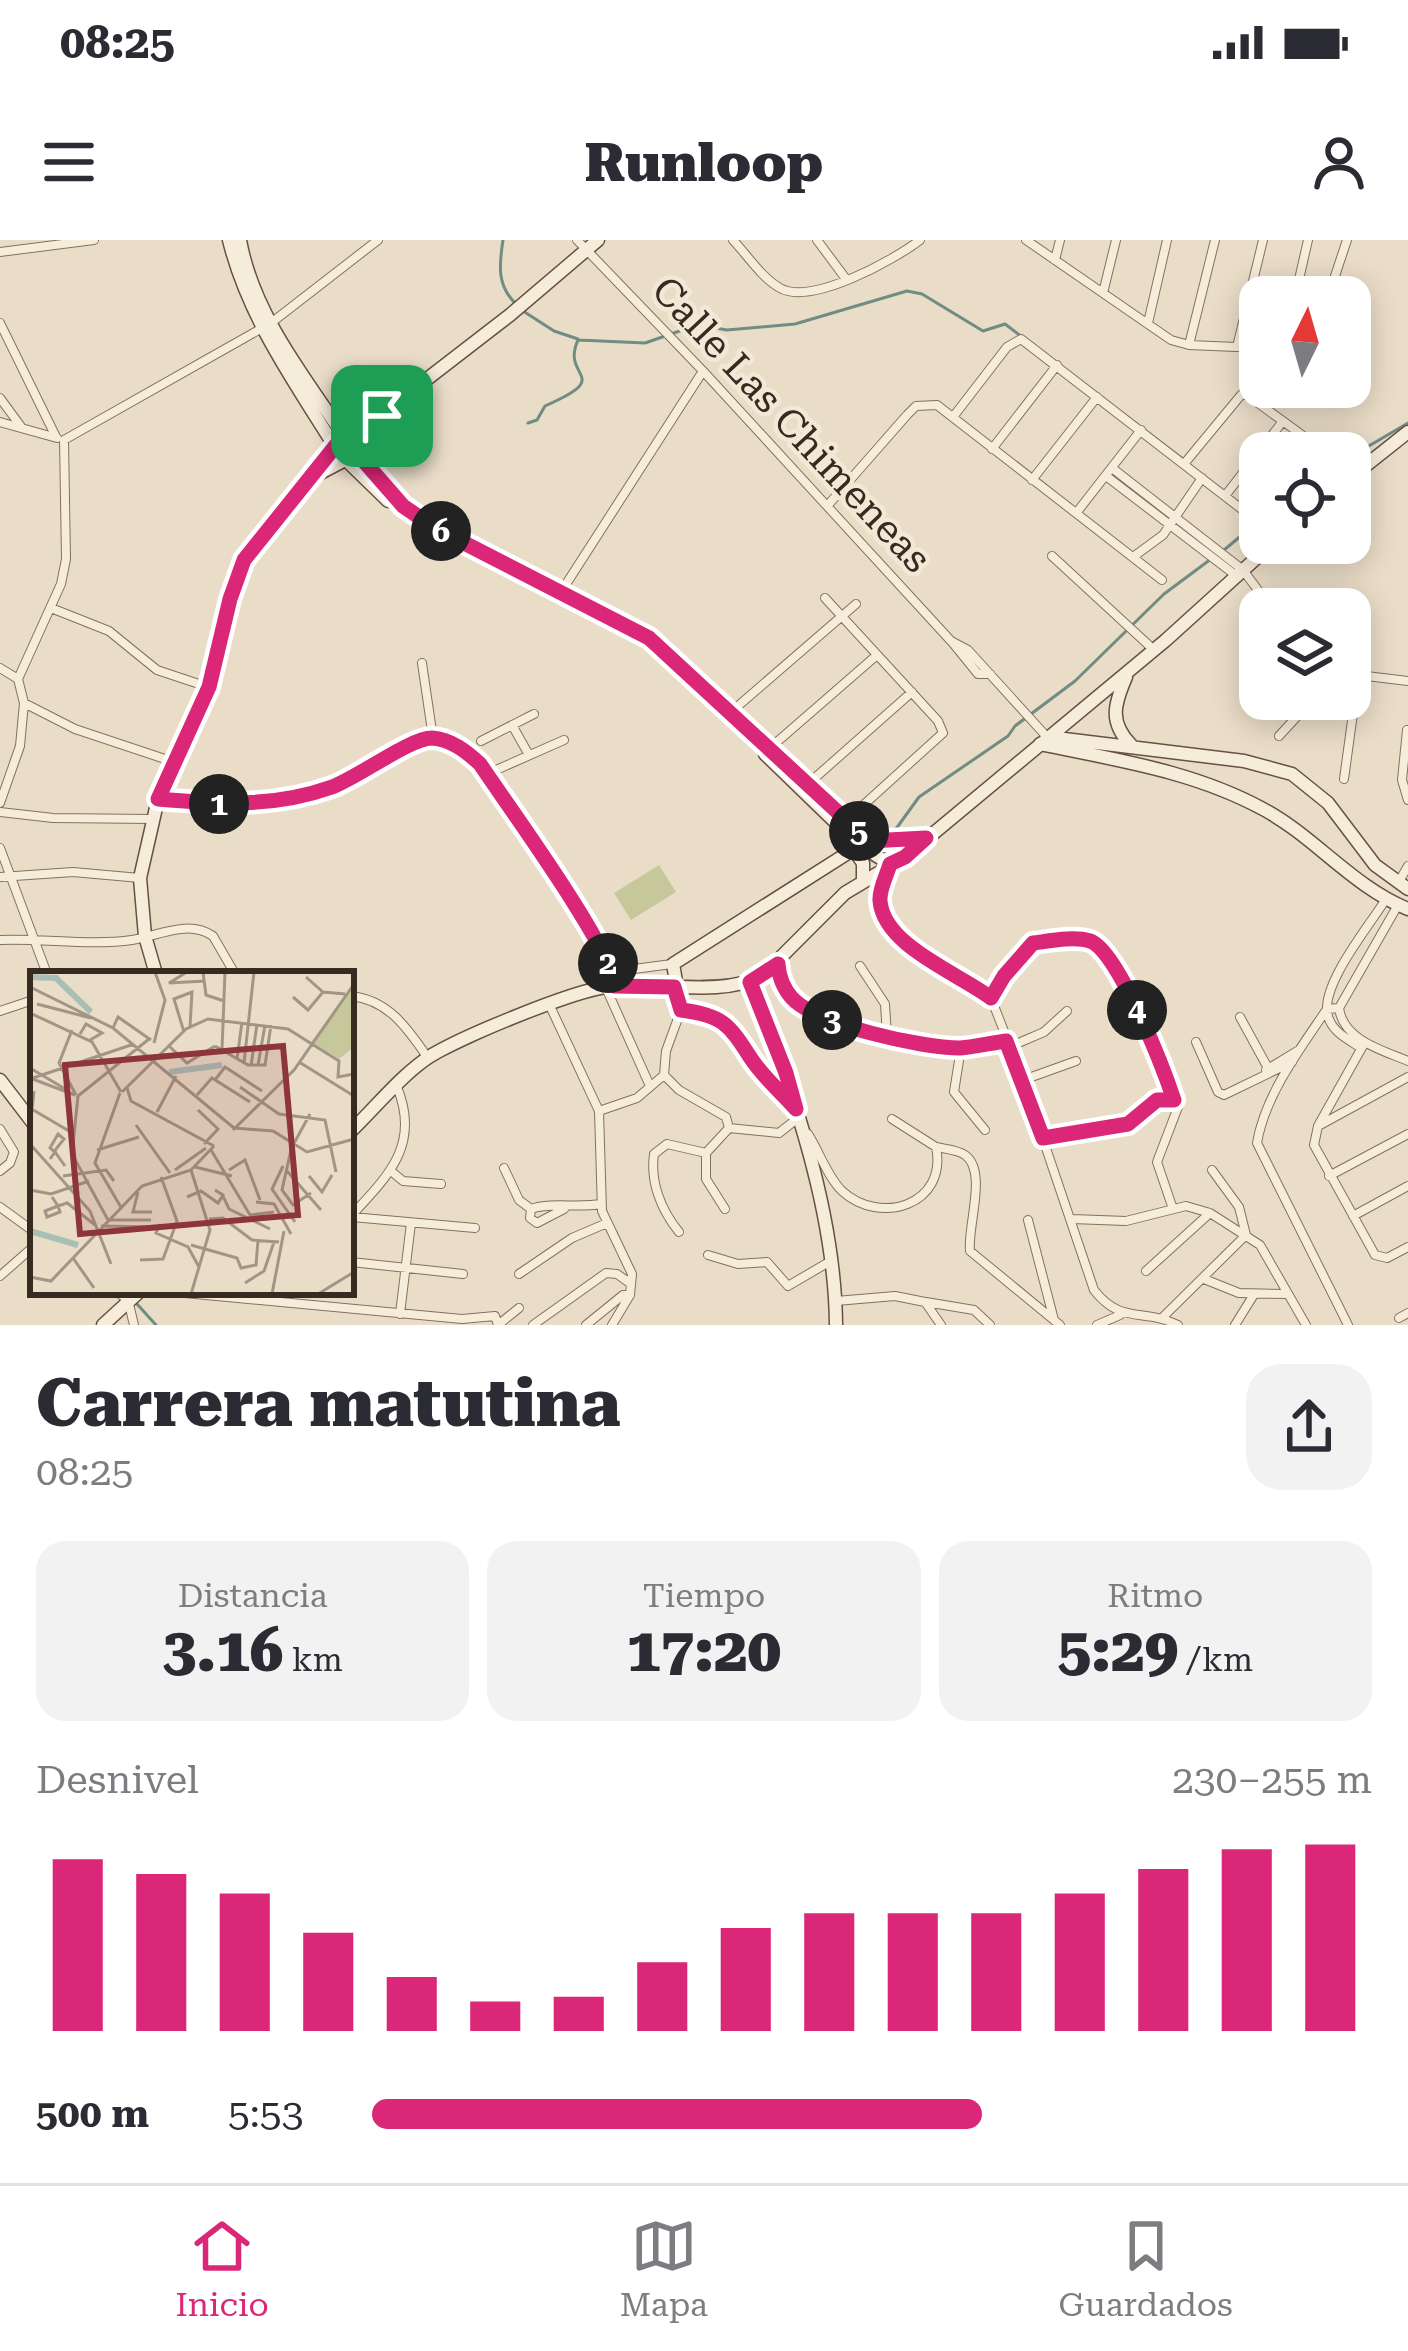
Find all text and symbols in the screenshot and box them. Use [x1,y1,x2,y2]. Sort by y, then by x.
text: 08:25 [60,16,175,69]
icon: menu [36,129,102,195]
icon: person [1306,129,1372,195]
text: Runloop [585,131,823,194]
street label: Calle Las Chimeneas [642,267,940,582]
north arrow [1239,276,1371,408]
map controls [1239,276,1371,720]
pin [331,365,433,467]
icon: arrive [349,383,415,449]
button: locate [1239,432,1371,564]
pin: 6 [411,501,471,561]
text: 6 [432,511,450,550]
button: layers [1239,588,1371,720]
pin: 1 [189,774,249,834]
text: 1 [210,784,228,823]
pin: 5 [829,801,889,861]
text: 5 [850,811,868,850]
pin: 2 [578,933,638,993]
text: 2 [599,943,617,982]
inset map [30,971,354,1295]
pin: 4 [1107,980,1167,1040]
pin: 3 [802,990,862,1050]
text: 4 [1128,990,1146,1029]
text: 3 [823,1000,841,1039]
button: share [1246,1364,1372,1490]
text: Carrera matutina [36,1365,620,1442]
text: 08:25 [36,1449,133,1495]
text: Distancia [178,1576,328,1615]
text: Tiempo [643,1576,765,1615]
text: Ritmo [1107,1576,1203,1615]
text: 3.16 [163,1615,283,1686]
text: 17:20 [627,1615,781,1686]
text: 5:29 [1058,1615,1178,1686]
text: km [283,1640,343,1679]
text: /km [1178,1640,1253,1679]
text: Desnivel [36,1757,199,1803]
text: 230–255 m [1172,1757,1372,1803]
text: 500 m [36,2091,149,2137]
text: 5:53 [228,2091,304,2137]
tab: Inicio [175,2213,269,2324]
tab: Mapa [620,2213,708,2324]
tab: Guardados [1059,2213,1233,2324]

